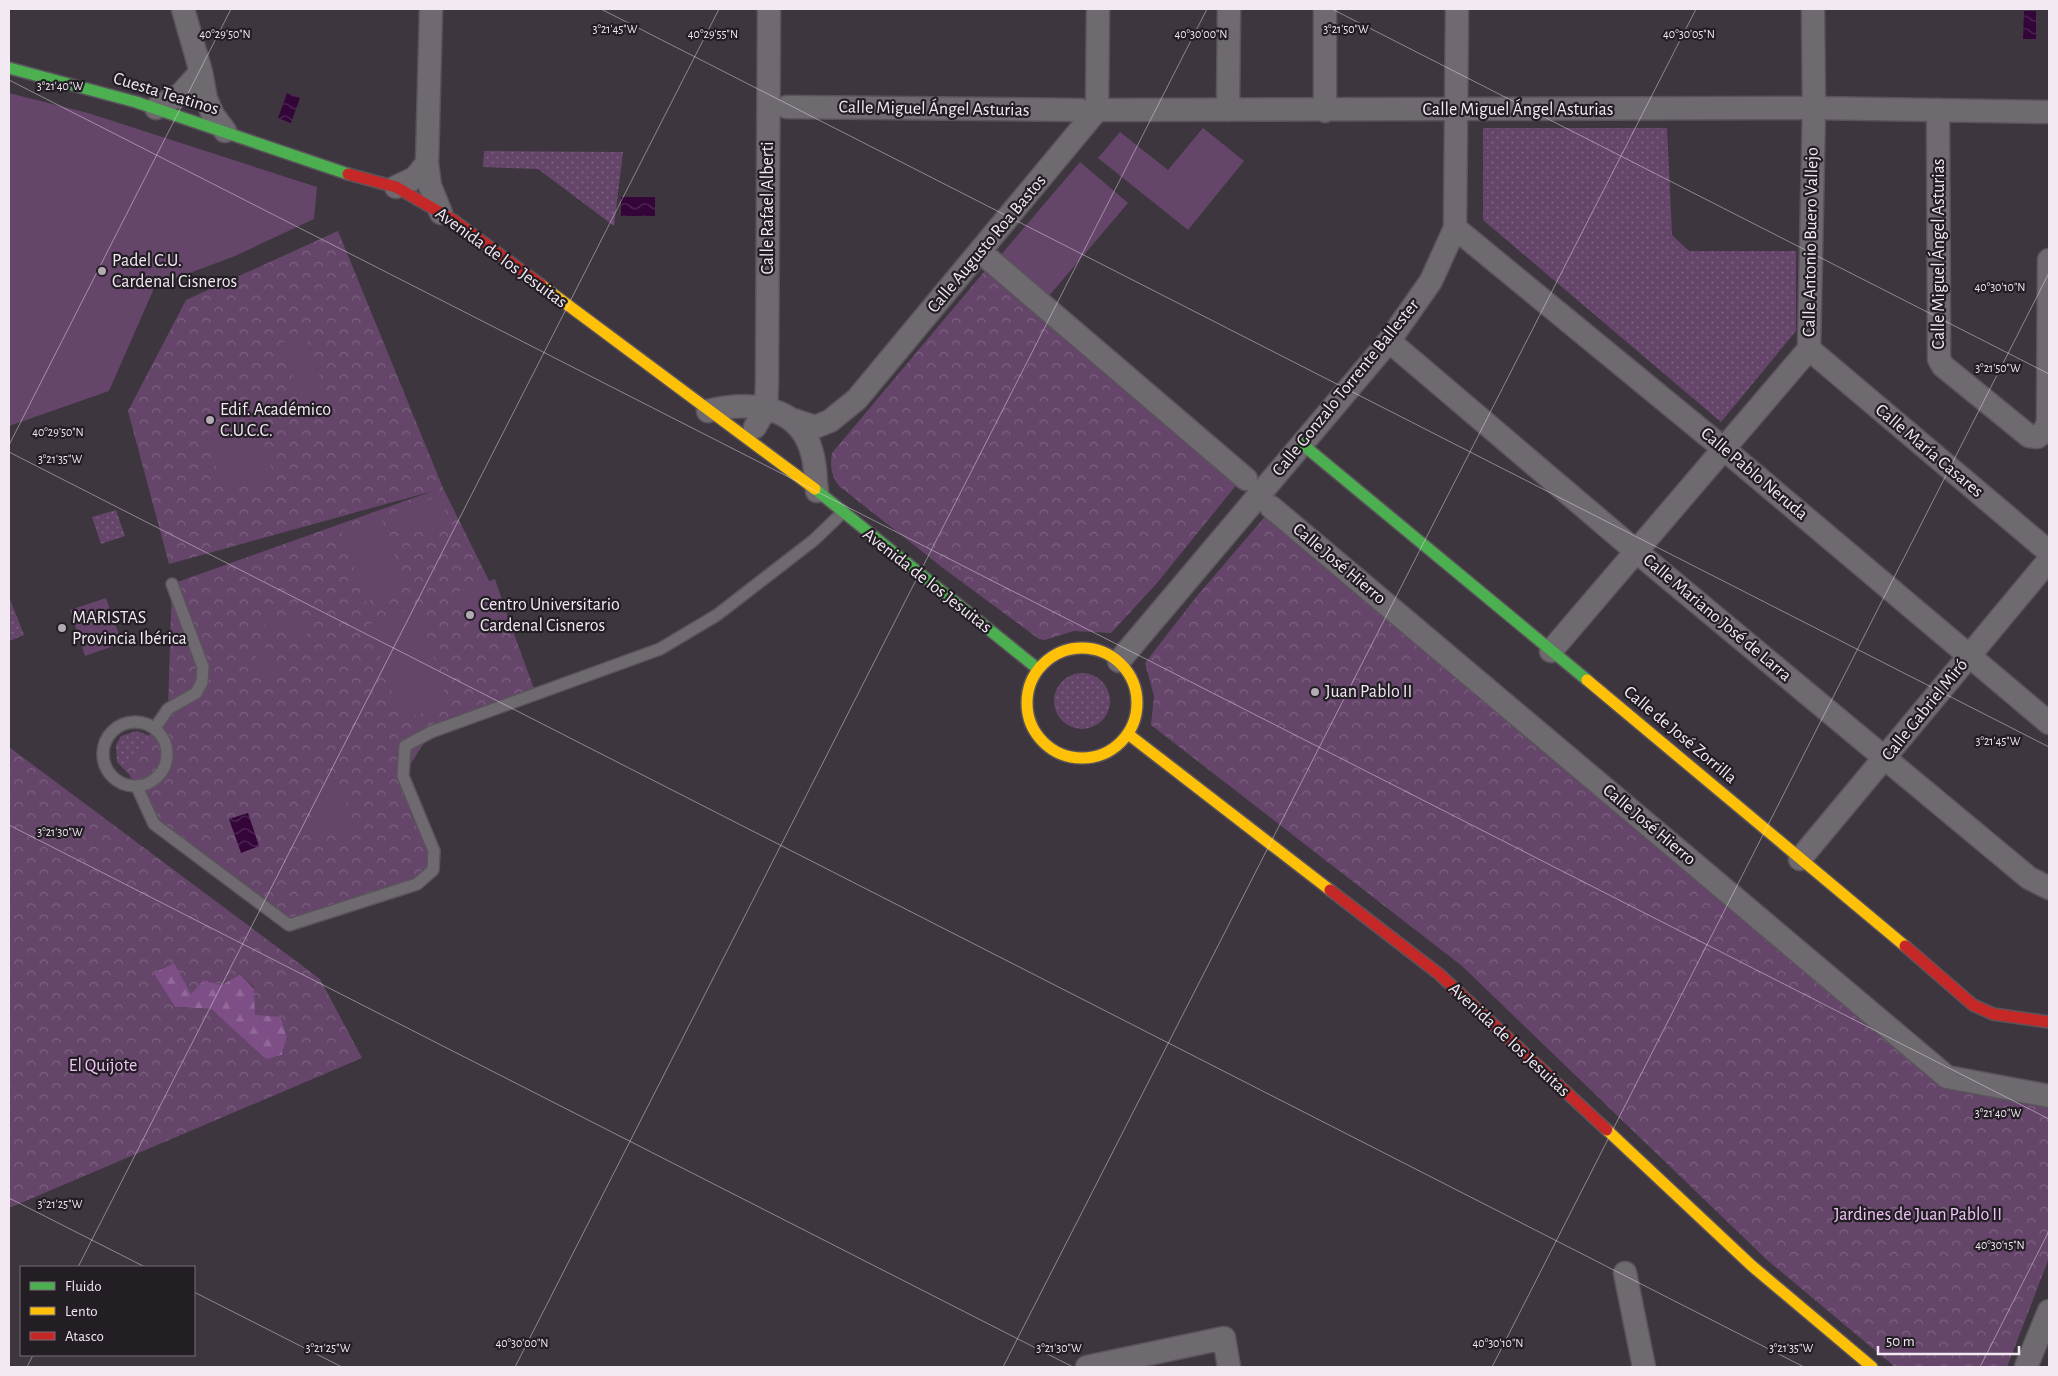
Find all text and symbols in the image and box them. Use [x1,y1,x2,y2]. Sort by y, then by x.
text: 3°21'45"W [592,23,638,35]
text: 3°21'50"W [1323,23,1369,35]
text: 40°29'50"N [199,28,251,40]
text: 40°29'55"N [688,28,738,40]
text: 40°30'00"N [1174,28,1228,40]
text: 40°30'05"N [1663,28,1715,40]
street label: Cuesta Teatinos [111,69,221,119]
text: 3°21'40"W [37,80,83,92]
street label: Calle Miguel Ángel Asturias [838,95,1030,120]
street label: Calle Miguel Ángel Asturias [1423,98,1613,119]
street label: Calle Rafael Alberti [759,141,777,275]
street label: Calle Antonio Buero Vallejo [1800,147,1822,337]
street label: Calle Miguel Ángel Asturias [1927,159,1948,349]
street label: Calle Augusto Roa Bastos [924,172,1050,316]
street label: Avenida de los Jesuitas [432,204,570,312]
place label: Padel C.U. Cardenal Cisneros [112,252,237,291]
marker: Padel C.U. Cardenal Cisneros [96,265,108,277]
text: 40°30'10"N [1975,281,2025,293]
street label: Calle Gonzalo Torrente Ballester [1269,296,1423,480]
text: 3°21'50"W [1975,362,2021,374]
place label: Edif. Académico C.U.C.C. [220,401,331,440]
street label: Calle María Casares [1872,401,1986,501]
marker: Edif. Académico C.U.C.C. [204,414,216,426]
street label: Calle Pablo Neruda [1697,424,1811,524]
text: 40°29'50"N [32,426,84,438]
text: 3°21'35"W [38,453,82,465]
street label: Calle José Hierro [1289,520,1389,608]
street label: Avenida de los Jesuitas [859,525,995,637]
street label: Calle Mariano José de Larra [1639,551,1795,685]
place label: Centro Universitario Cardenal Cisneros [480,596,620,635]
place label: MARISTAS Provincia Ibérica [72,609,187,648]
marker: Centro Universitario Cardenal Cisneros [464,609,476,621]
marker: MARISTAS Provincia Ibérica [56,622,68,634]
street label: Calle Gabriel Miró [1879,656,1971,764]
place label: Juan Pablo II [1325,683,1412,701]
street label: Calle de José Zorrilla [1620,683,1740,787]
marker: Juan Pablo II [1309,686,1321,698]
text: 3°21'45"W [1975,735,2021,747]
street label: Calle José Hierro [1599,781,1699,869]
text: 3°21'30"W [37,826,83,838]
street label: Avenida de los Jesuitas [1445,980,1573,1100]
park label: El Quijote [69,1057,137,1075]
text: 3°21'40"W [1975,1107,2021,1119]
text: 3°21'25"W [38,1198,83,1210]
park label: Jardines de Juan Pablo II [1834,1206,2002,1224]
text: 40°30'15"N [1975,1239,2025,1251]
legend [20,1266,195,1356]
text: Fluido [65,1279,102,1294]
text: Lento [65,1304,98,1319]
scale bar [1878,1324,2019,1356]
text: Atasco [65,1329,104,1344]
text: 50 m [1886,1334,1915,1349]
text: 40°30'00"N [495,1337,549,1349]
text: 40°30'10"N [1473,1337,1523,1349]
text: 3°21'25"W [306,1342,351,1354]
text: 3°21'30"W [1036,1342,1082,1354]
text: 3°21'35"W [1769,1342,1813,1354]

